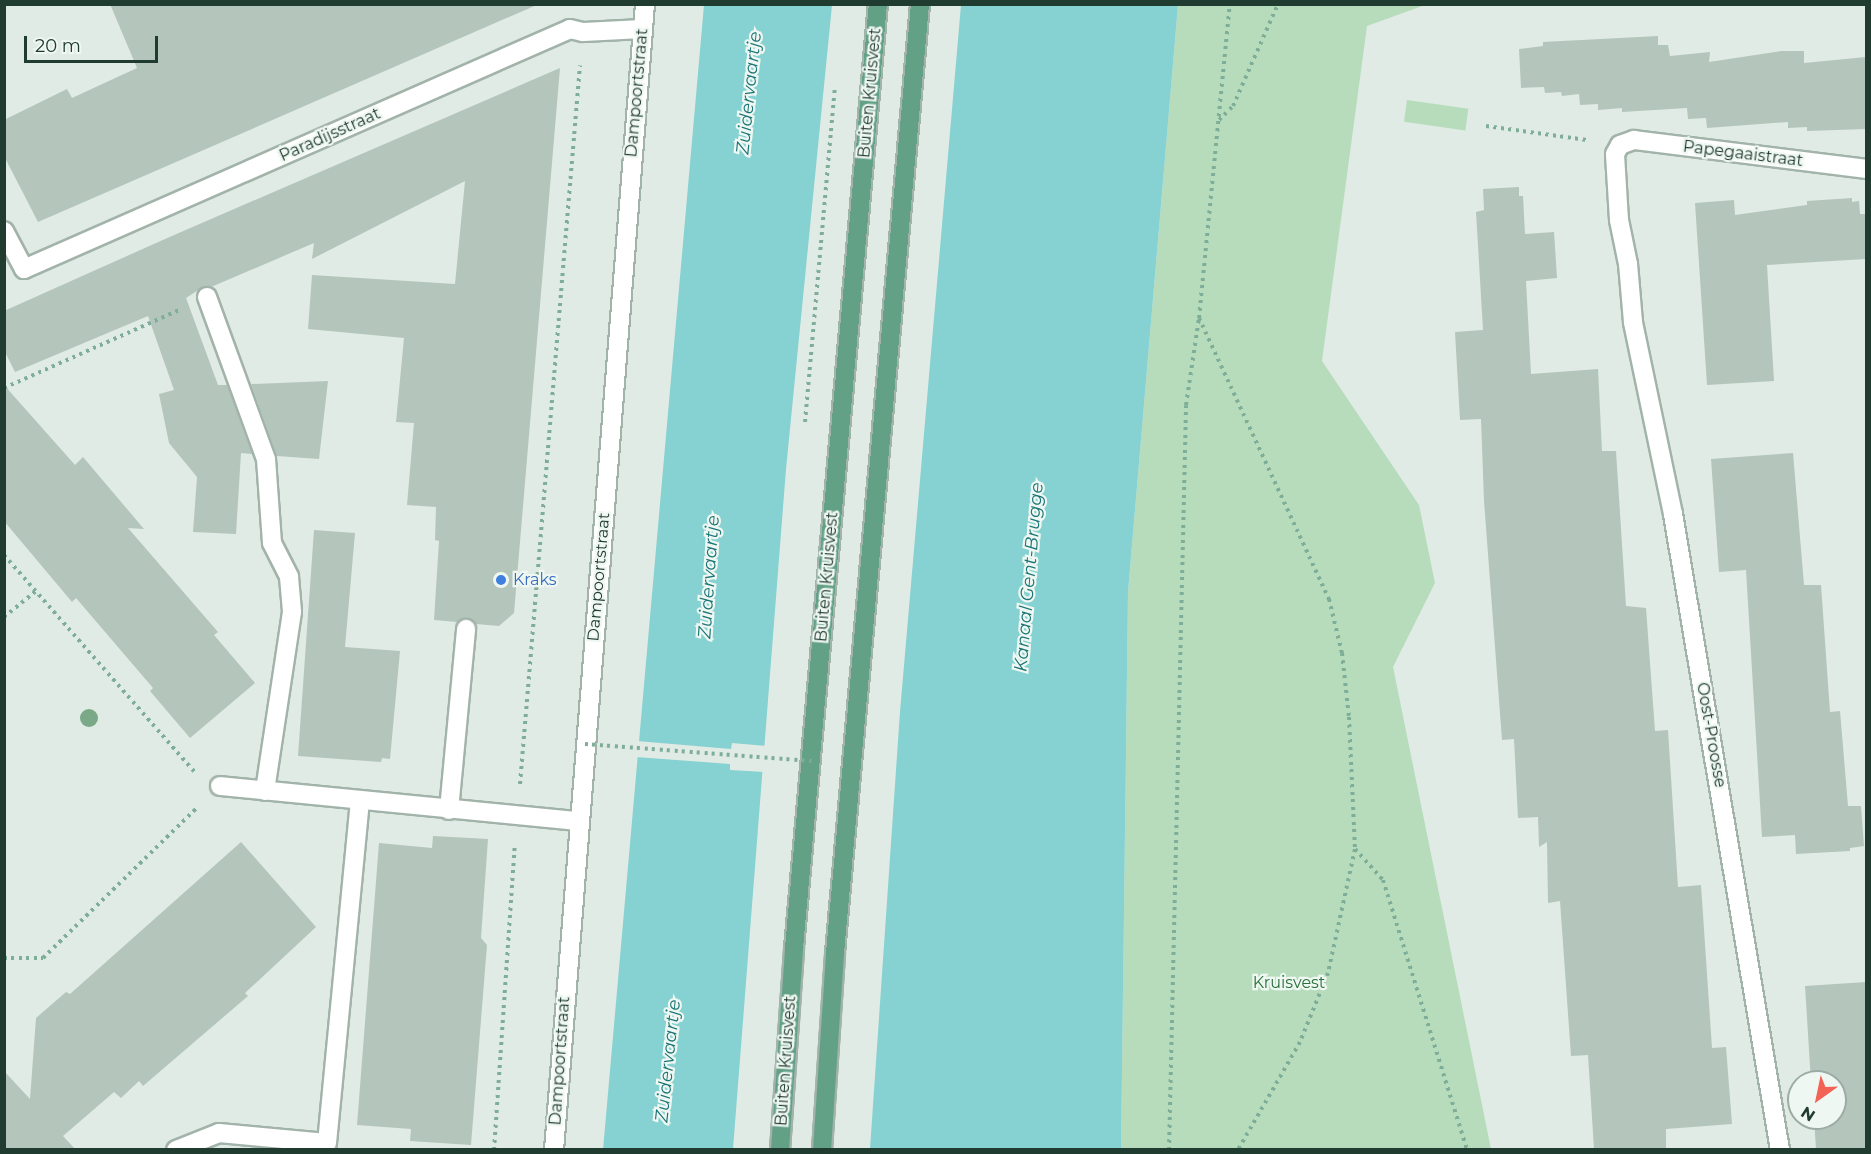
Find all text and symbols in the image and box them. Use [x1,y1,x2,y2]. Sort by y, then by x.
scale bar [27,24,160,62]
street label: Buiten Kruisvest [855,27,885,159]
street label: Dampoortstraat [622,28,652,158]
water label: Zuidervaartje [732,30,766,156]
text: 20 m [35,35,81,57]
street label: Paradijsstraat [276,104,384,166]
street label: Papegaaistraat [1682,137,1804,171]
water label: Kanaal Gent-Brugge [1010,481,1048,673]
street label: Buiten Kruisvest [812,511,842,643]
street label: Dampoortstraat [584,512,614,642]
water label: Zuidervaartje [694,515,724,639]
place label: Kraks [513,570,557,590]
marker: Kraks [494,573,508,587]
street label: Oost-Proosse [1692,681,1730,789]
park label: Kruisvest [1253,973,1325,993]
street label: Buiten Kruisvest [772,995,800,1127]
street label: Dampoortstraat [546,996,574,1126]
water label: Zuidervaartje [651,998,685,1124]
north arrow [1787,1070,1847,1130]
text: N [1797,1102,1819,1125]

